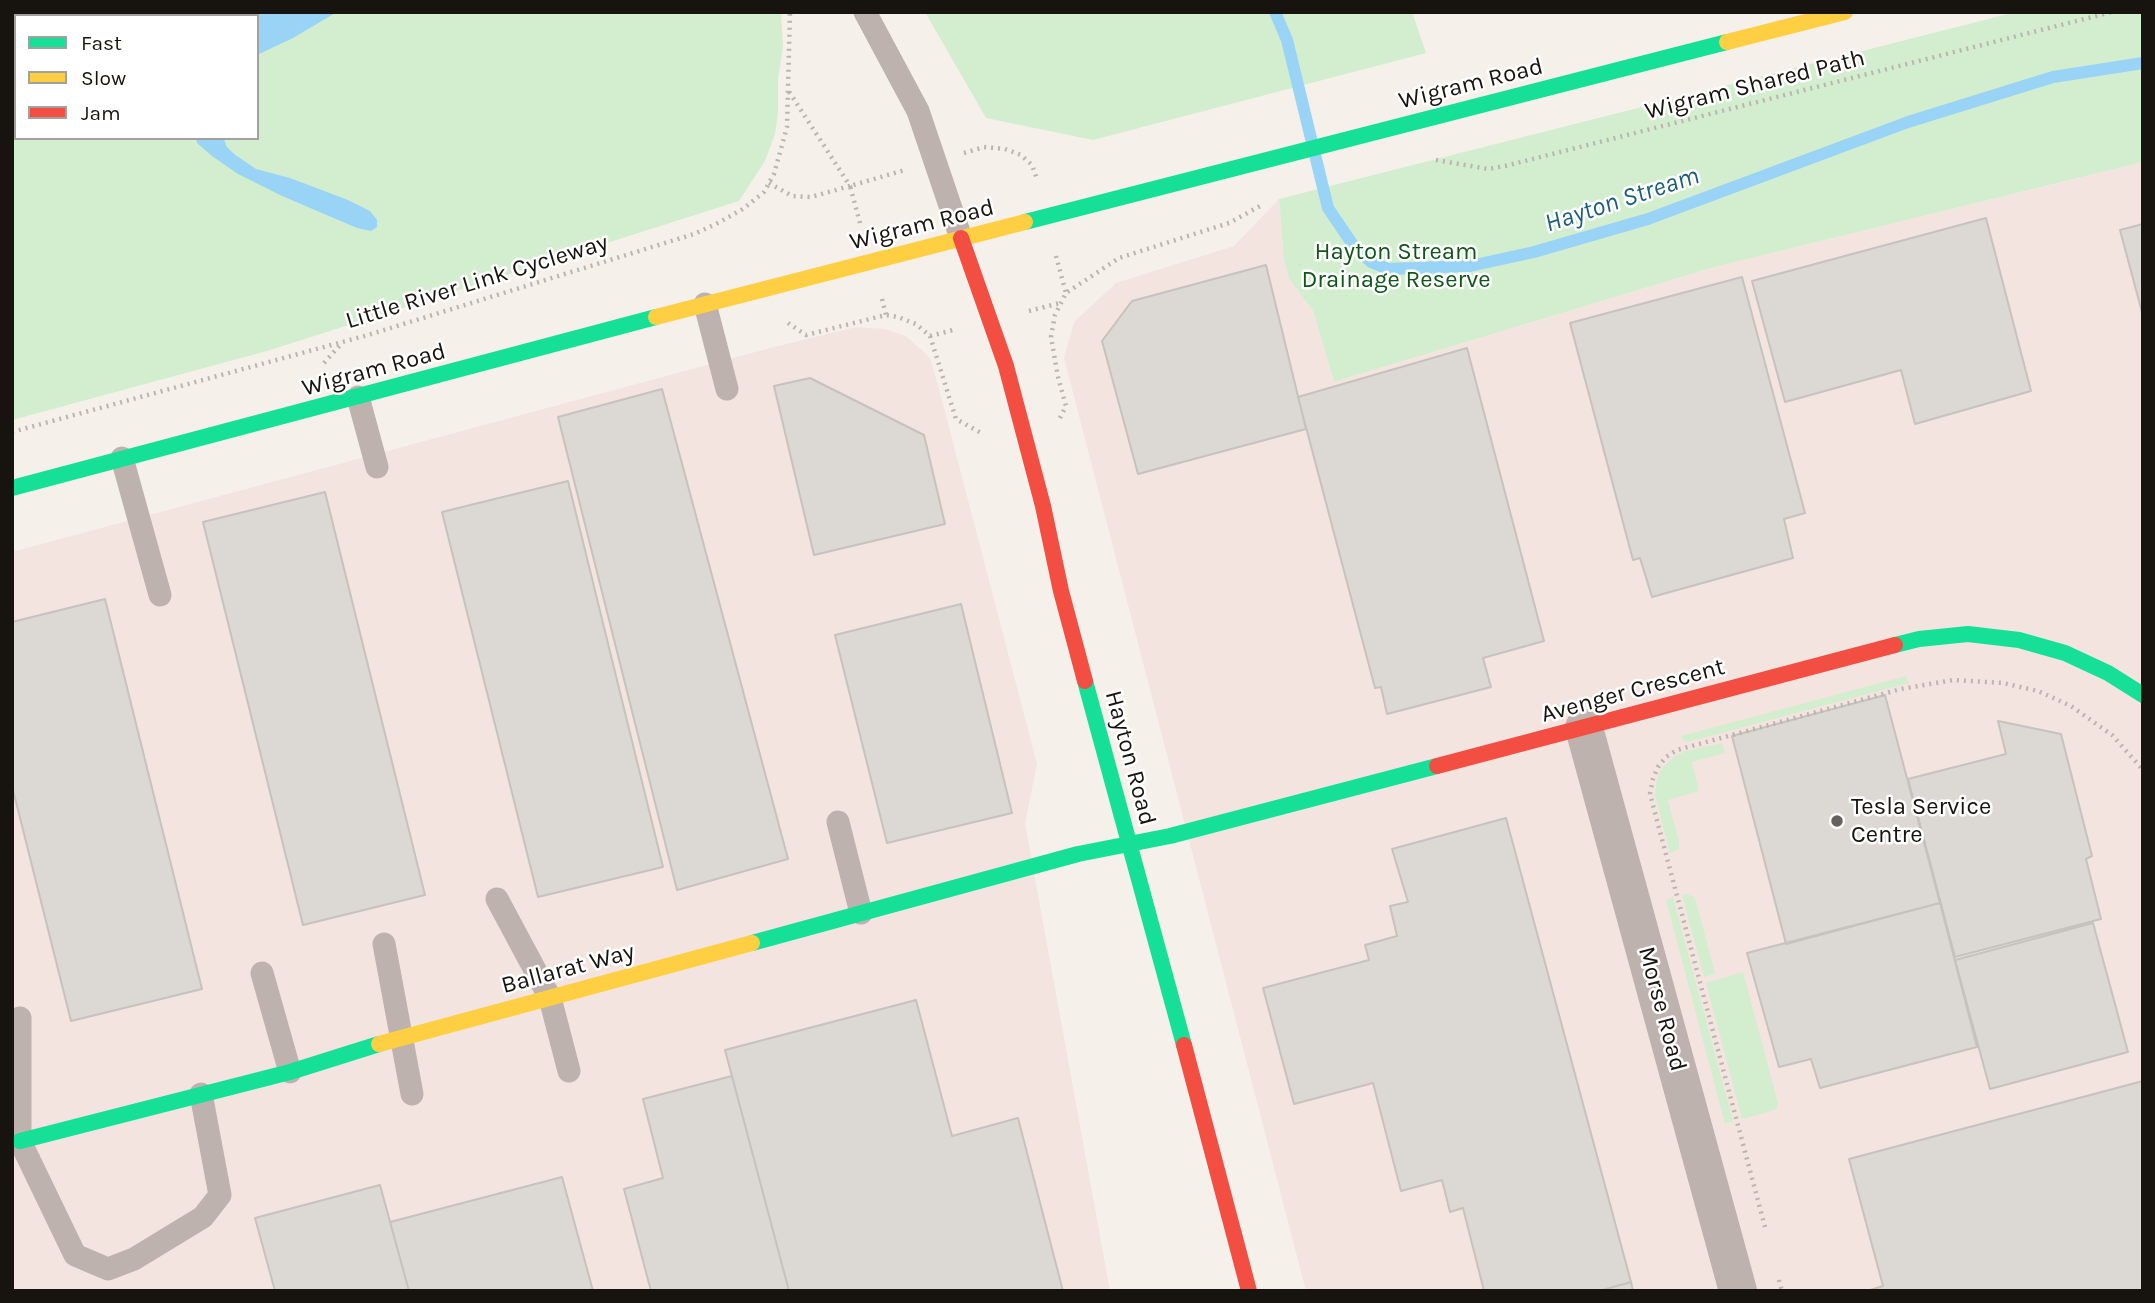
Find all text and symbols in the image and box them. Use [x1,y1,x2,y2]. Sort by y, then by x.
legend [14,14,259,140]
text: Fast [81,31,122,55]
street label: Wigram Shared Path [1642,44,1868,126]
street label: Wigram Road [1396,52,1546,116]
text: Slow [81,66,126,90]
text: Jam [81,101,121,125]
water label: Hayton Stream [1541,160,1703,240]
street label: Wigram Road [847,193,997,257]
street label: Little River Link Cycleway [342,228,612,336]
park label: Hayton Stream Drainage Reserve [1301,238,1491,294]
street label: Wigram Road [299,337,449,403]
street label: Avenger Crescent [1538,653,1728,729]
street label: Hayton Road [1098,688,1162,828]
place label: Tesla Service Centre [1851,793,1991,849]
marker: Tesla Service Centre [1829,813,1845,829]
street label: Ballarat Way [498,937,638,1001]
street label: Morse Road [1632,943,1692,1075]

